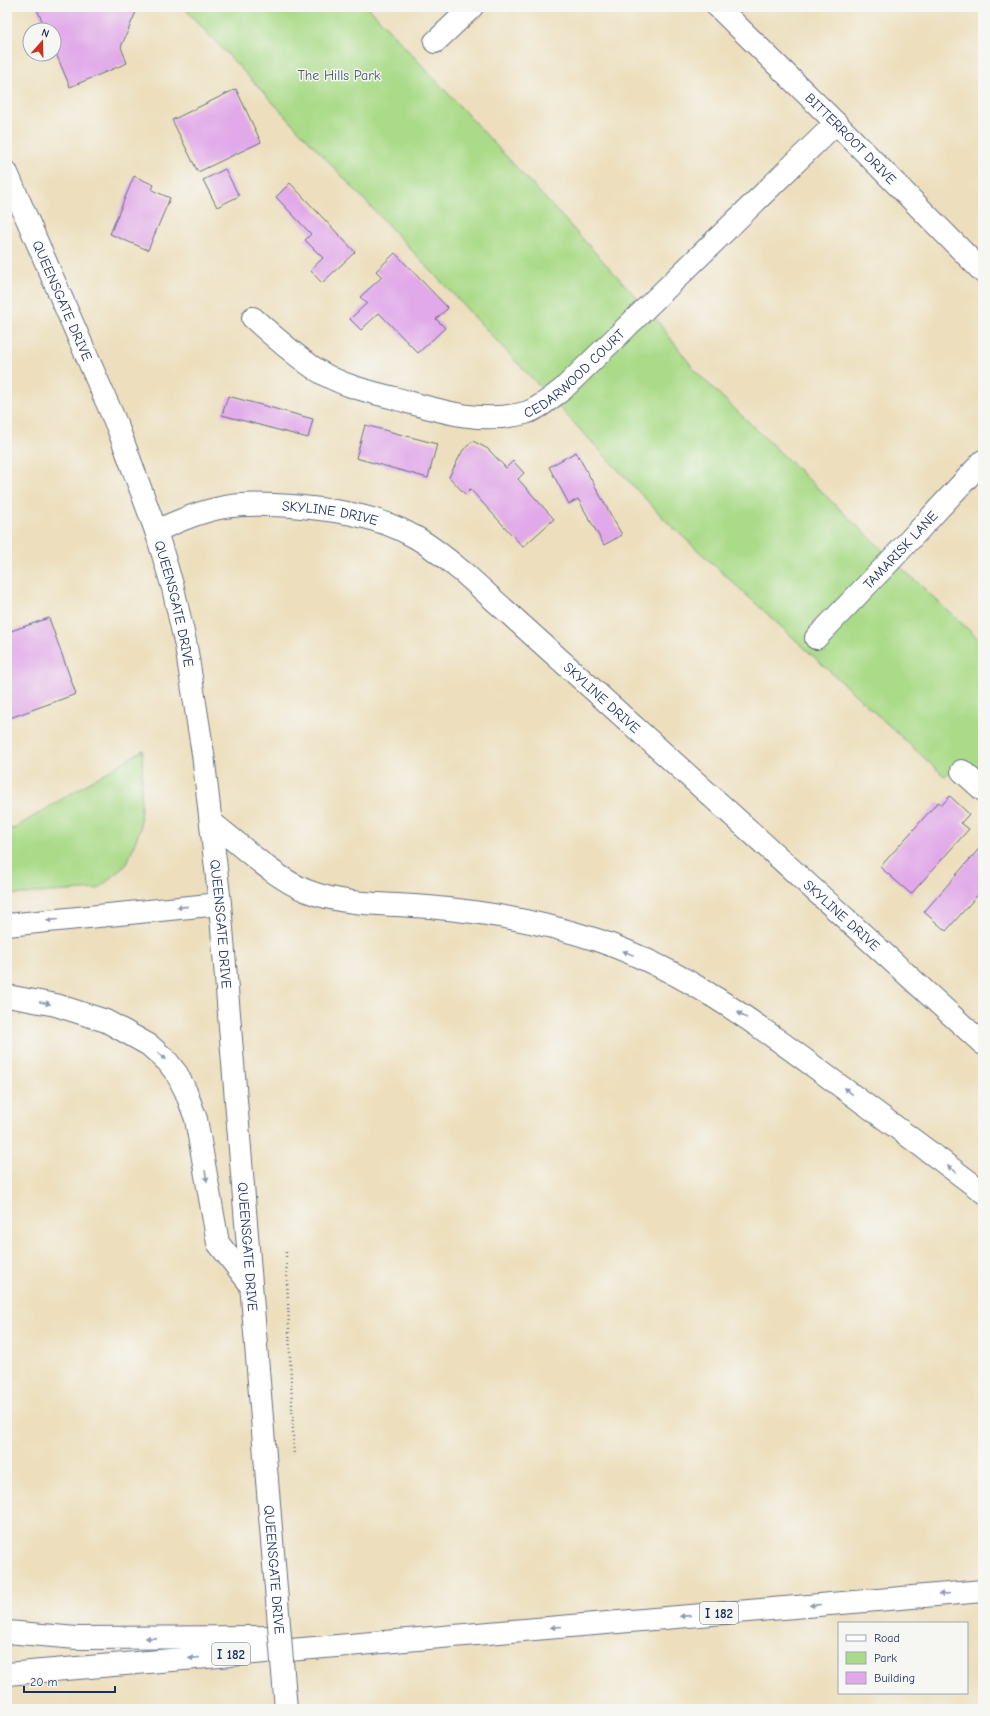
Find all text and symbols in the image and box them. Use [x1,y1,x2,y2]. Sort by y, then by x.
north arrow [22,22,62,62]
text: N [40,26,51,40]
park label: The Hills Park [297,67,381,84]
street label: BITTERROOT DRIVE [802,89,900,188]
street label: QUEENSGATE DRIVE [29,238,96,363]
street label: CEDARWOOD COURT [521,325,629,421]
street label: SKYLINE DRIVE [282,497,380,529]
street label: TAMARISK LANE [859,507,941,592]
street label: QUEENSGATE DRIVE [151,538,198,668]
street label: SKYLINE DRIVE [560,659,644,736]
street label: QUEENSGATE DRIVE [206,858,235,989]
street label: SKYLINE DRIVE [800,876,884,954]
one-way arrow [176,904,188,911]
one-way arrow [46,917,58,924]
one-way arrow [622,949,634,955]
one-way arrow [39,1001,51,1007]
one-way arrow [737,1011,747,1019]
one-way arrow [157,1052,167,1061]
one-way arrow [842,1087,853,1095]
one-way arrow [946,1164,957,1173]
one-way arrow [203,1170,209,1182]
street label: QUEENSGATE DRIVE [234,1181,262,1312]
street label: QUEENSGATE DRIVE [261,1504,288,1635]
one-way arrow [938,1590,950,1597]
one-way arrow [809,1601,821,1608]
road number: I 182 [700,1602,738,1624]
one-way arrow [679,1612,691,1619]
legend [838,1622,968,1694]
one-way arrow [549,1623,562,1630]
text: Road [874,1631,900,1645]
one-way arrow [145,1635,157,1642]
road number: I 182 [212,1643,250,1665]
text: Park [874,1651,897,1665]
one-way arrow [188,1654,200,1661]
scale bar [24,1668,115,1694]
text: Building [874,1671,915,1685]
text: 20 m [30,1675,58,1689]

